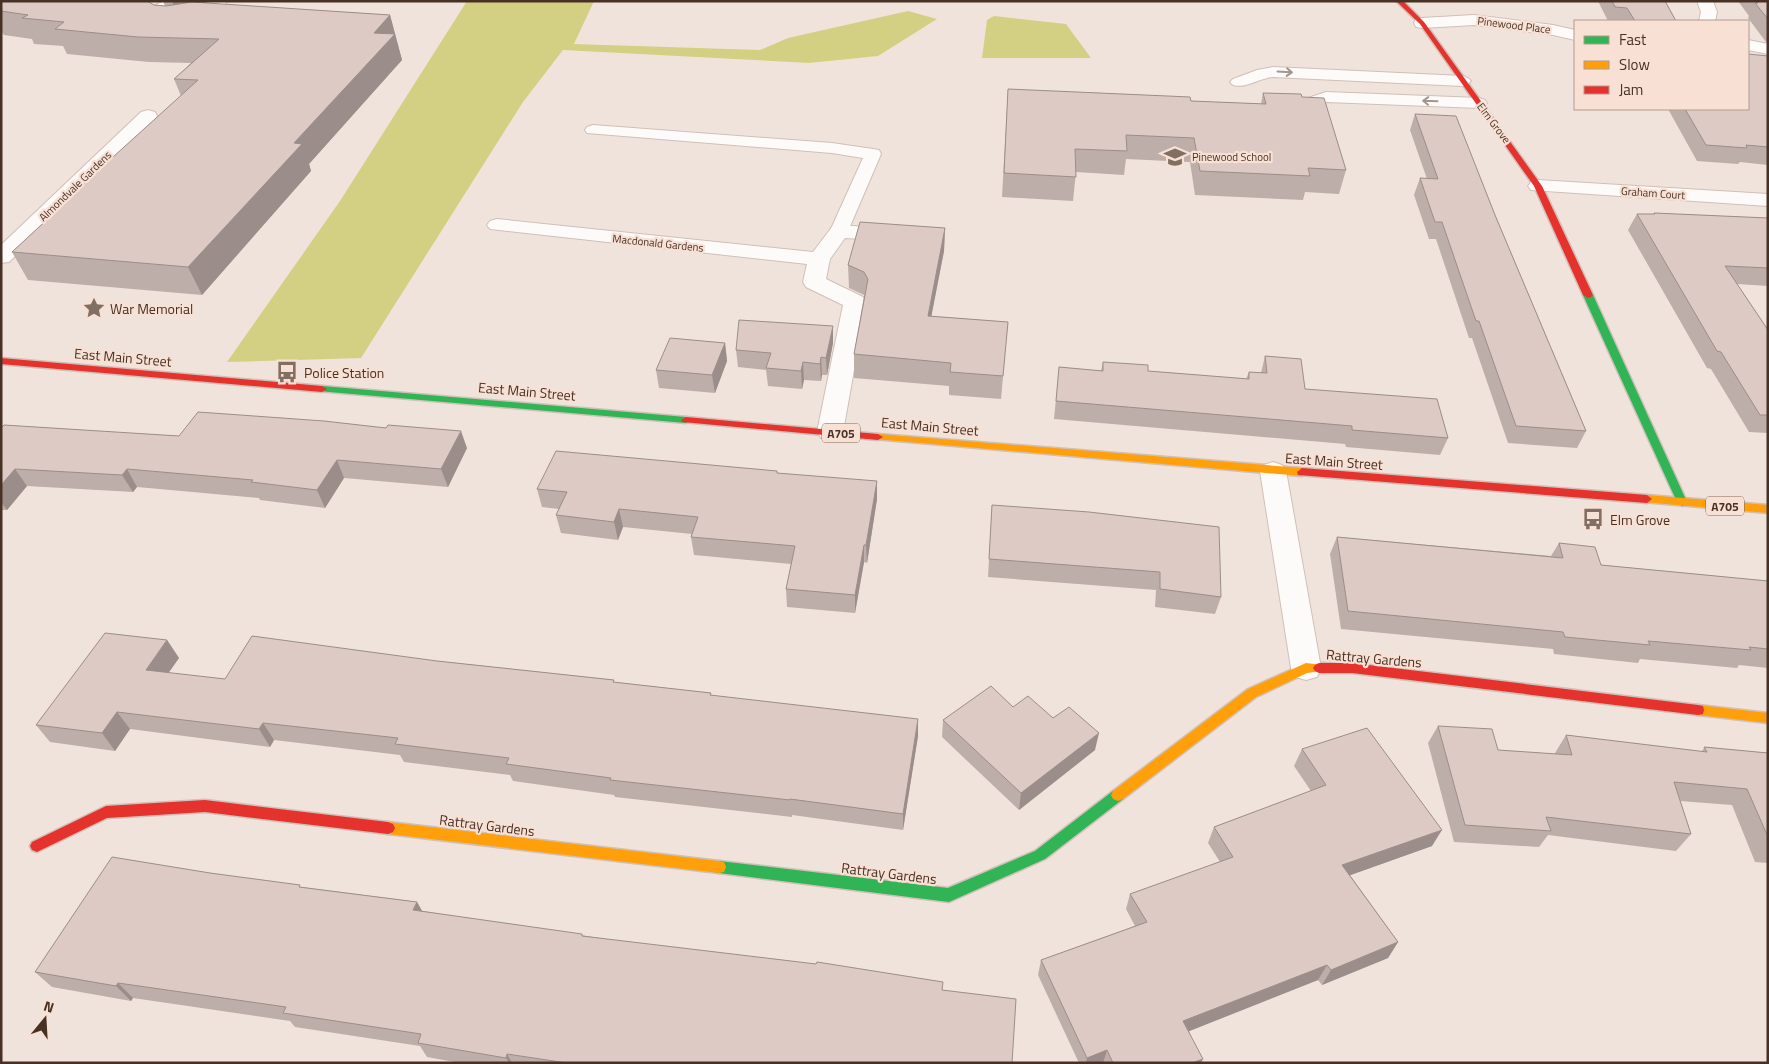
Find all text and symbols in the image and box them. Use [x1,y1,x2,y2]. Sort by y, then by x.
street label: Pinewood Place [1477,13,1552,37]
legend [1574,20,1749,110]
text: Fast [1619,28,1647,51]
text: Slow [1619,53,1650,76]
one-way arrow [1277,68,1293,77]
text: Jam [1619,78,1643,101]
one-way arrow [1423,97,1439,106]
street label: Elm Grove [1473,99,1515,147]
school or university icon: Pinewood School [1162,144,1188,170]
street label: Almondvale Gardens [35,147,115,225]
place label: Pinewood School [1192,149,1271,165]
street label: Graham Court [1620,183,1686,203]
street label: Macdonald Gardens [612,230,704,256]
place icon: War Memorial [81,295,107,321]
place label: War Memorial [110,298,193,319]
street label: East Main Street [73,342,173,372]
bus stop icon: Police Station [274,359,300,385]
place label: Police Station [304,362,384,383]
street label: East Main Street [477,376,577,406]
street label: East Main Street [880,411,980,441]
road number: A705 [822,423,860,442]
street label: East Main Street [1284,447,1384,475]
road number: A705 [1706,496,1744,516]
bus stop icon: Elm Grove [1580,506,1606,532]
place label: Elm Grove [1610,509,1670,530]
street label: Rattray Gardens [1325,643,1423,673]
street label: Rattray Gardens [438,809,536,841]
street label: Rattray Gardens [840,857,938,889]
north arrow [20,994,70,1044]
text: N [41,995,57,1018]

